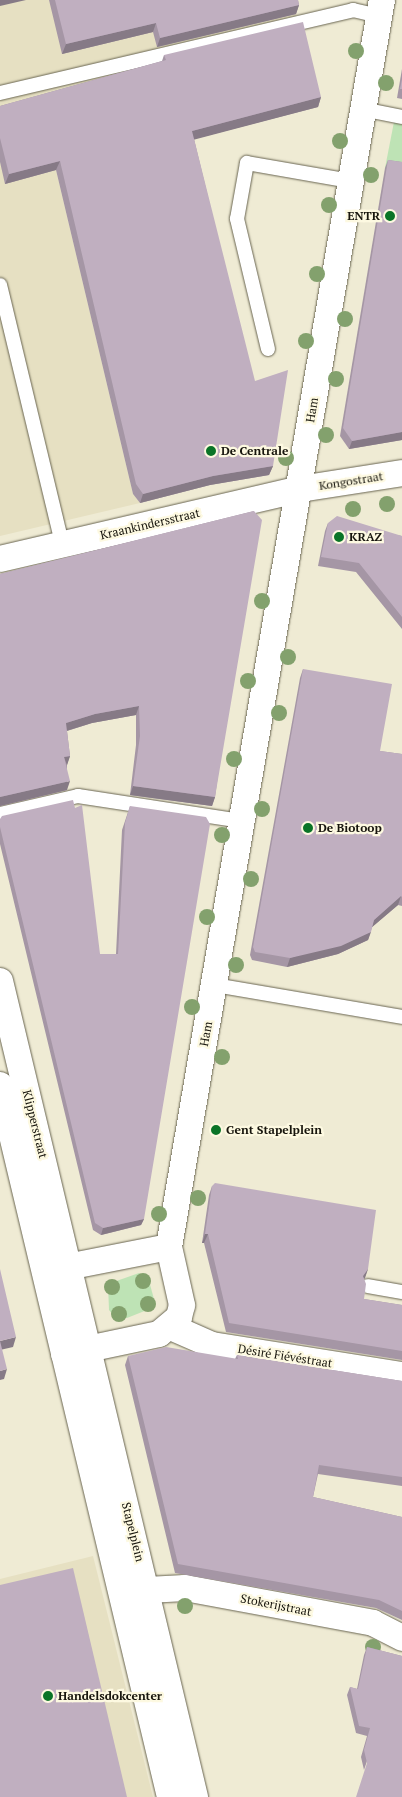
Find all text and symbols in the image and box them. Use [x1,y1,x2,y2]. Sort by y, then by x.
place label: ENTR [347,209,380,223]
marker: ENTR [384,210,396,222]
street label: Ham [303,396,321,424]
place label: De Centrale [221,444,288,458]
marker: De Centrale [205,445,217,457]
street label: Kongostraat [318,469,384,493]
street label: Kraankindersstraat [99,506,201,542]
place label: KRAZ [349,530,382,544]
marker: KRAZ [333,531,345,543]
place label: De Biotoop [318,821,382,835]
marker: De Biotoop [302,822,314,834]
street label: Ham [197,1020,215,1048]
street label: Klipperstraat [20,1088,50,1160]
place label: Gent Stapelplein [226,1123,322,1137]
marker: Gent Stapelplein [210,1124,222,1136]
street label: Désiré Fiévéstraat [237,1341,333,1371]
street label: Stapelplein [119,1501,147,1563]
street label: Stokerijstraat [239,1591,313,1619]
place label: Handelsdokcenter [58,1689,162,1703]
marker: Handelsdokcenter [42,1690,54,1702]

